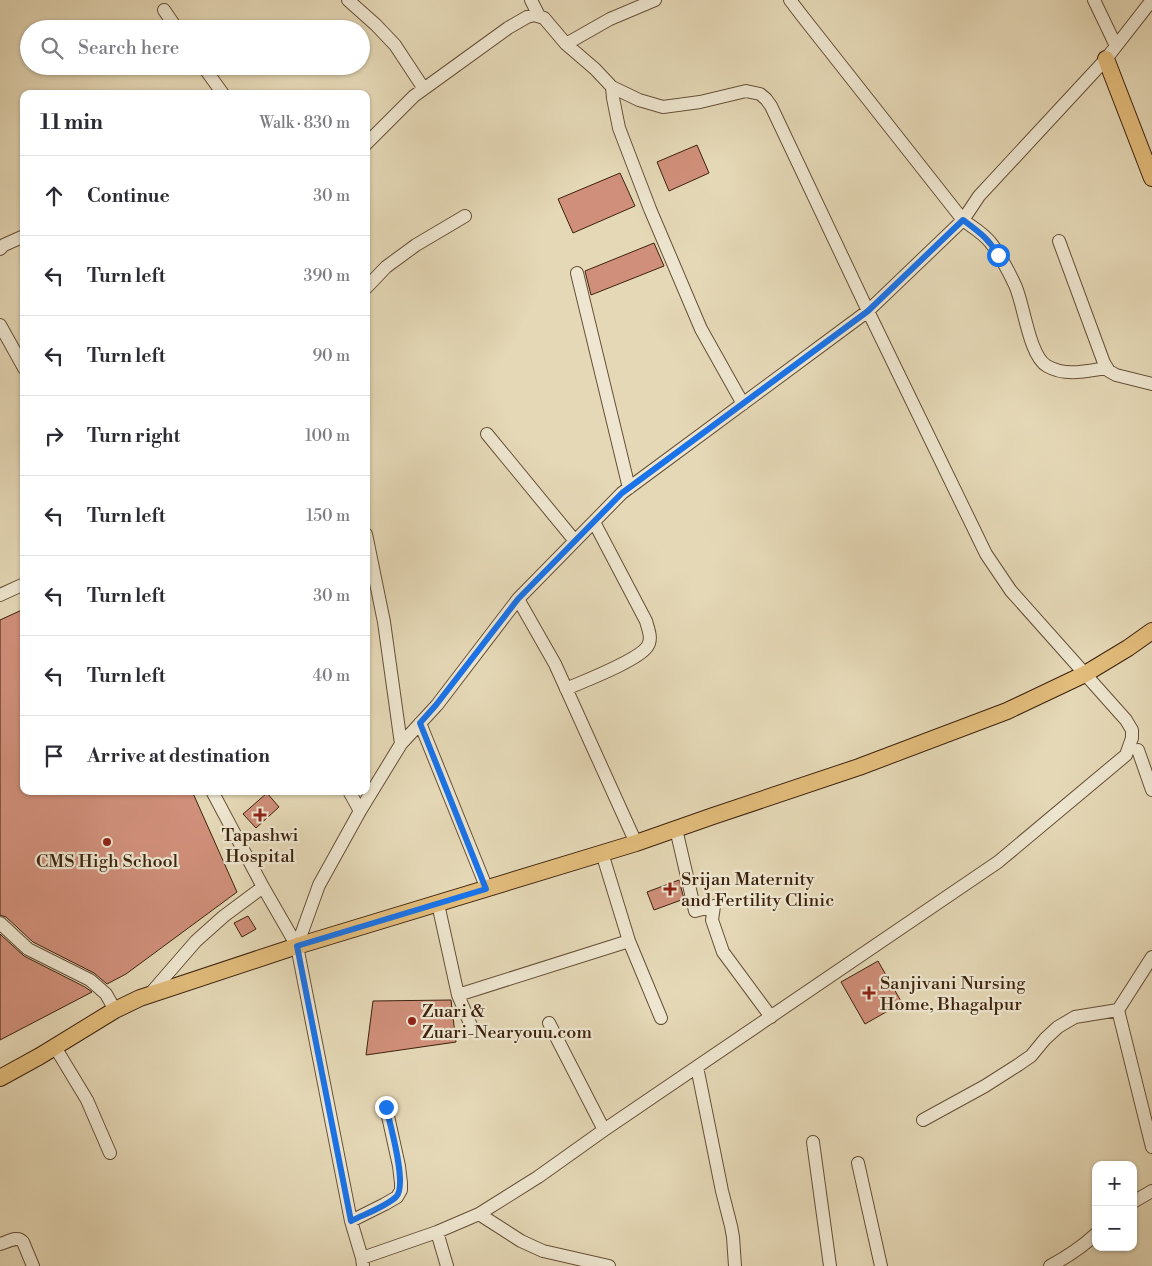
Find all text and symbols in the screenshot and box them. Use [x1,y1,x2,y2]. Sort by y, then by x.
search box [20,20,370,75]
icon: search [38,34,66,62]
text: Search here [78,36,179,60]
text: 11 min [40,110,103,136]
text: Walk · 830 m [260,113,350,133]
icon: ahead [40,182,68,210]
text: Continue [87,184,170,208]
text: 30 m [313,186,350,206]
route start [987,244,1010,267]
icon: left [40,262,68,290]
text: Turn left [87,264,166,288]
text: 390 m [304,266,350,286]
icon: left [40,342,68,370]
text: Turn left [87,344,166,368]
text: 90 m [312,346,350,366]
icon: right [40,422,68,450]
text: Turn right [87,424,180,448]
text: 100 m [305,426,350,446]
icon: left [40,502,68,530]
text: Turn left [87,504,166,528]
text: 150 m [306,506,350,526]
icon: left [40,582,68,610]
text: Turn left [87,584,166,608]
text: 30 m [313,586,350,606]
icon: left [40,662,68,690]
text: Turn left [87,664,166,688]
text: 40 m [313,666,350,686]
icon: arrive [40,742,68,770]
text: Arrive at destination [87,744,270,768]
marker: Tapashwi Hospital [253,808,267,822]
place label: Tapashwi Hospital [221,824,299,868]
marker: CMS High School [101,836,113,848]
place label: CMS High School [36,850,179,873]
place label: Srijan Maternity and Fertility Clinic [681,868,834,912]
marker: Srijan Maternity and Fertility Clinic [663,882,677,896]
place label: Sanjivani Nursing Home, Bhagalpur [880,972,1026,1016]
marker: Sanjivani Nursing Home, Bhagalpur [862,986,876,1000]
place label: Zuari & Zuari-Nearyouu.com [422,1000,592,1044]
marker: Zuari & Zuari-Nearyouu.com [406,1015,418,1027]
route end [375,1096,398,1119]
map controls [1092,1161,1137,1251]
button: + [1092,1161,1137,1206]
button: − [1092,1206,1137,1251]

